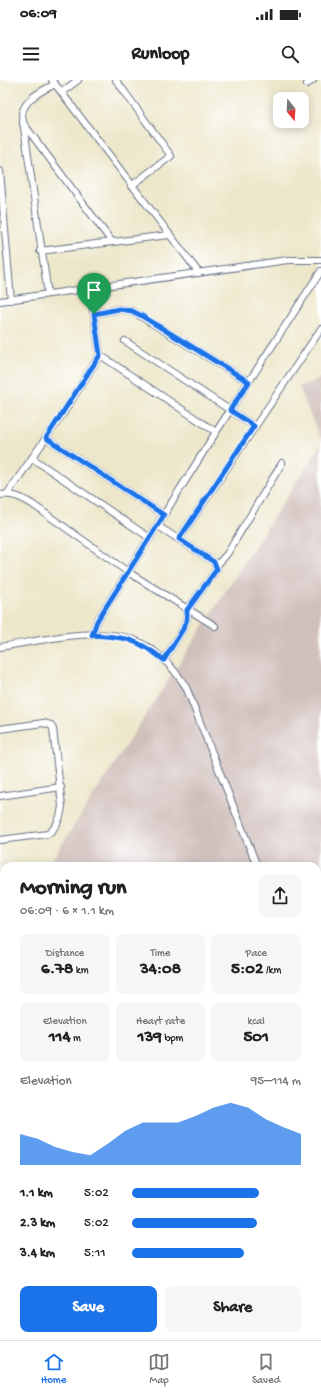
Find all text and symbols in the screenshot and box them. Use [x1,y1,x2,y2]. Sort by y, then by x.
text: 06:09 [20,5,57,23]
icon: menu [20,43,42,65]
icon: search [279,43,301,65]
text: Runloop [132,44,189,65]
north arrow [273,92,309,128]
map controls [273,92,309,128]
pin [77,273,111,314]
icon: arrive [83,279,105,301]
button: share [259,875,301,917]
text: Morning run [20,876,126,902]
text: 06:09 · 6 × 1.1 km [20,904,114,919]
text: Distance [45,948,84,960]
text: Time [150,948,171,960]
text: Pace [245,948,267,960]
text: 6.78 [41,960,73,980]
text: 34:08 [140,960,181,980]
text: 5:02 [231,960,263,980]
text: km [73,965,89,977]
text: /km [263,965,281,977]
text: Elevation [43,1016,87,1028]
text: Heart rate [136,1016,185,1028]
text: kcal [248,1016,265,1028]
text: 114 [49,1028,71,1048]
text: 139 [138,1028,162,1048]
text: 501 [243,1028,269,1048]
text: m [71,1033,81,1045]
text: bpm [162,1033,183,1045]
text: Elevation [20,1074,72,1089]
text: 95–114 m [251,1074,301,1089]
text: 1.1 km [20,1186,53,1201]
text: 5:02 [84,1186,109,1201]
text: 2.3 km [20,1216,55,1231]
text: 5:02 [84,1216,109,1231]
text: 3.4 km [20,1246,55,1261]
text: 5:11 [84,1246,105,1261]
button: Save [20,1286,157,1332]
button: Share [165,1286,301,1332]
tab: Home [41,1351,66,1387]
tab: Map [148,1351,170,1387]
tab: Saved [252,1351,280,1387]

